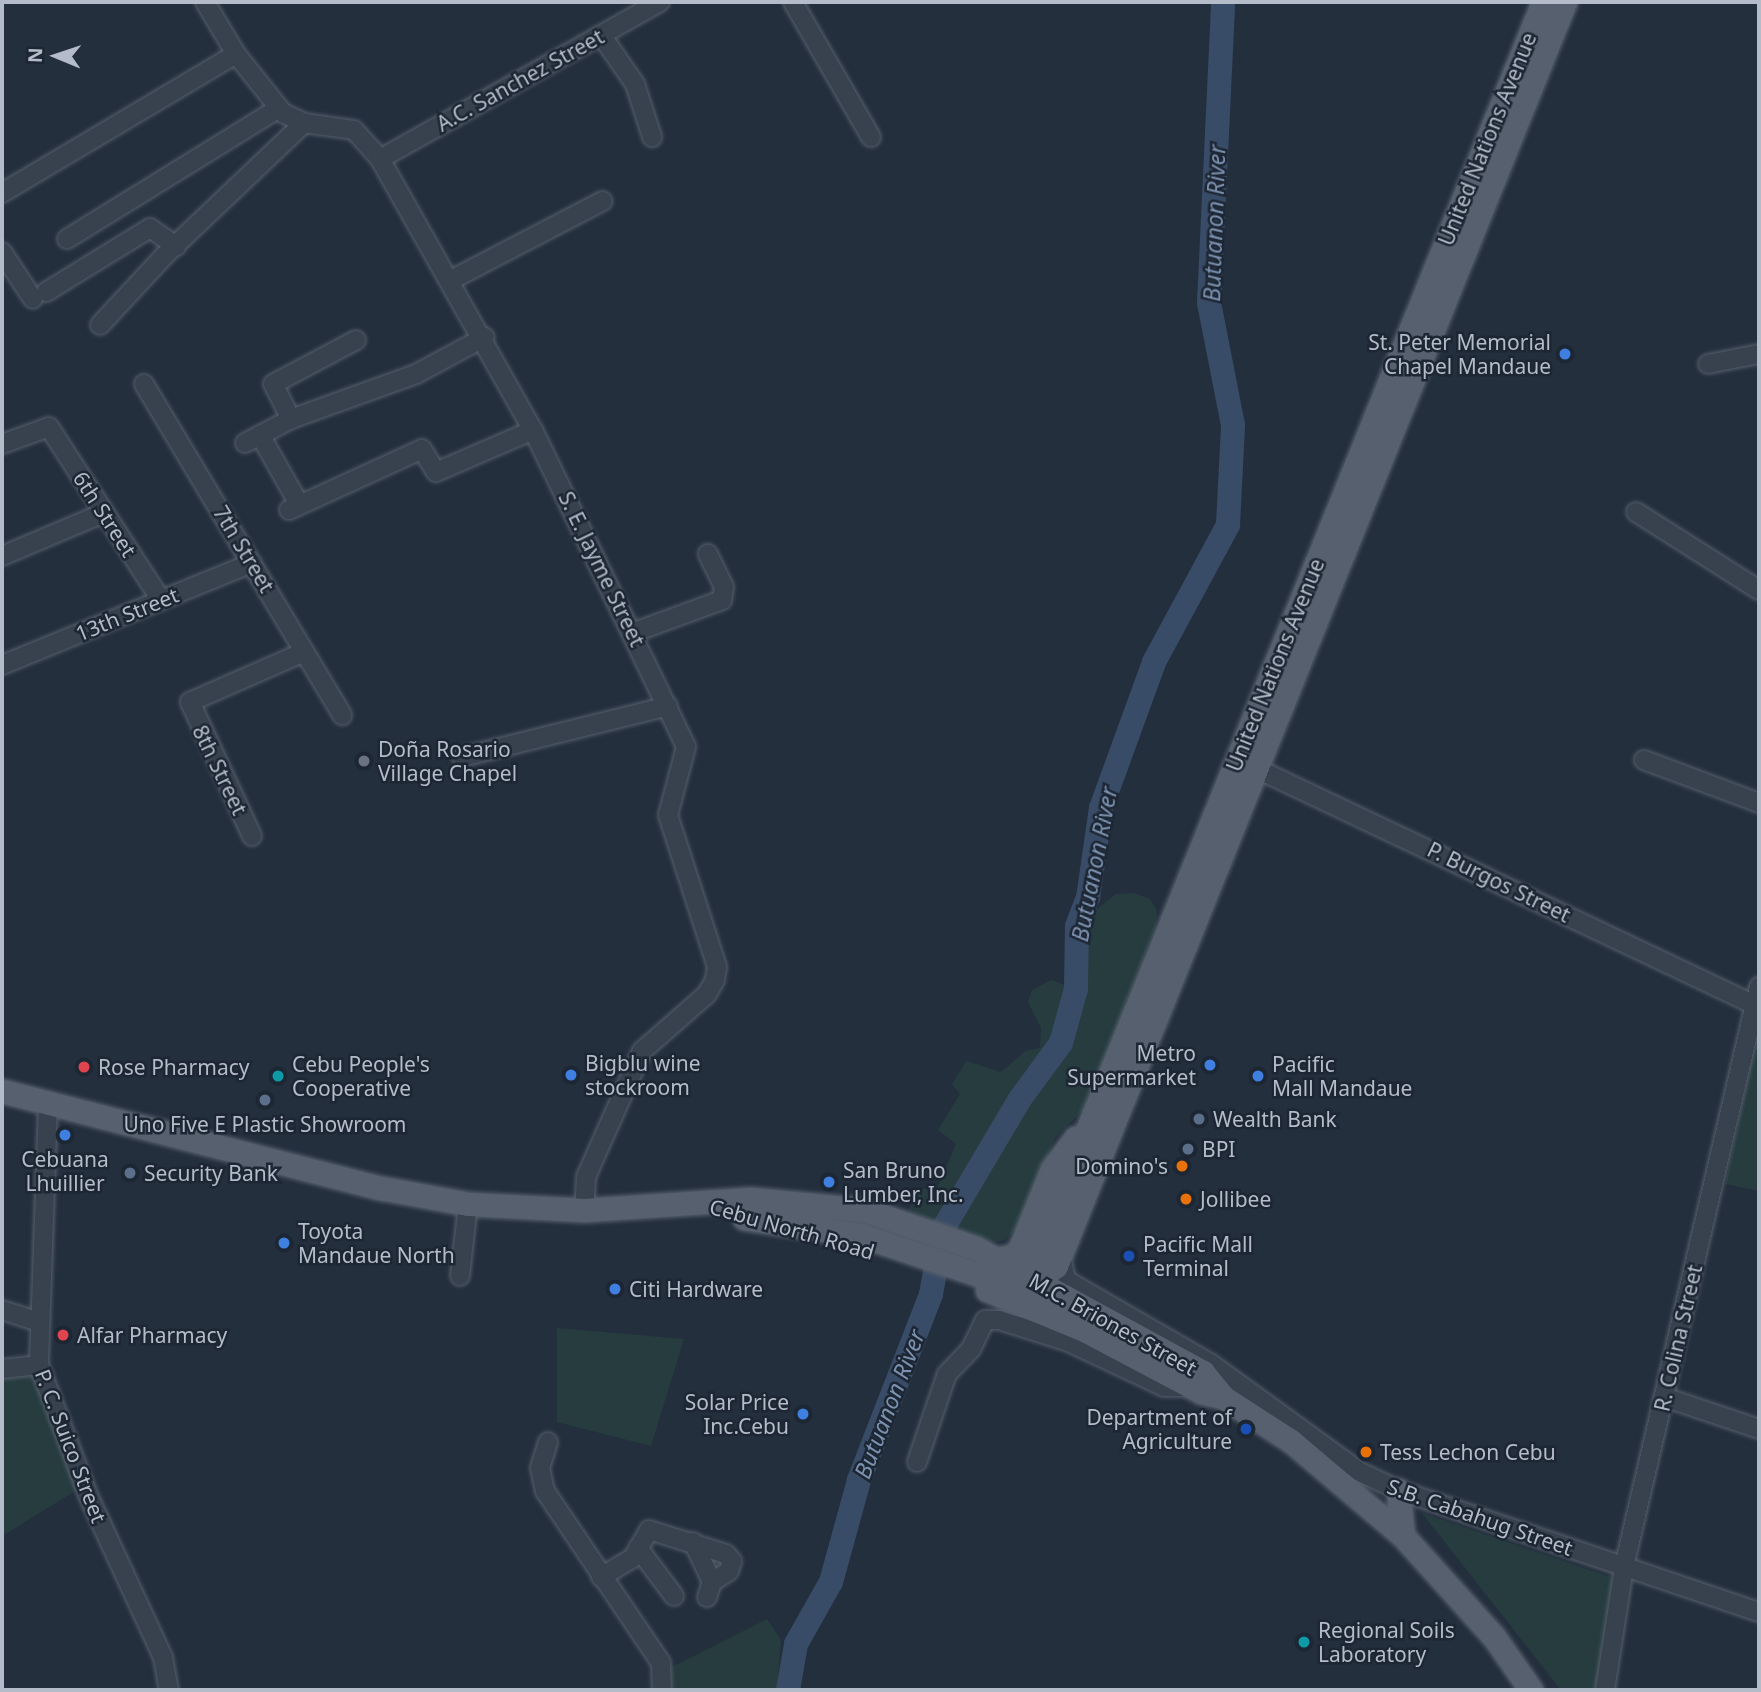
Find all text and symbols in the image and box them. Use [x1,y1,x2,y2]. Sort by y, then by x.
north arrow [21,21,91,91]
street label: A.C. Sanchez Street [432,24,608,136]
street label: United Nations Avenue [1433,29,1541,249]
text: N [22,47,48,63]
water label: Butuanon River [1197,144,1231,302]
place label: St. Peter Memorial Chapel Mandaue [1368,329,1551,379]
marker: St. Peter Memorial Chapel Mandaue [1557,346,1573,362]
street label: 6th Street [68,467,142,561]
street label: S. E. Jayme Street [554,487,650,651]
street label: 7th Street [208,501,280,597]
street label: United Nations Avenue [1221,555,1329,775]
street label: 13th Street [72,582,182,646]
street label: 8th Street [187,721,253,819]
place label: Doña Rosario Village Chapel [378,736,517,786]
marker: Doña Rosario Village Chapel [356,753,372,769]
water label: Butuanon River [1065,784,1123,944]
street label: P. Burgos Street [1423,836,1575,928]
place label: Metro Supermarket [1067,1040,1196,1090]
place label: Bigblu wine stockroom [585,1050,700,1100]
place label: Cebu People's Cooperative [292,1051,430,1101]
place label: Pacific Mall Mandaue [1272,1051,1412,1101]
place label: Rose Pharmacy [98,1054,249,1080]
marker: Metro Supermarket [1202,1057,1218,1073]
marker: Rose Pharmacy [76,1059,92,1075]
marker: Bigblu wine stockroom [563,1067,579,1083]
marker: Cebu People's Cooperative [270,1068,286,1084]
marker: Pacific Mall Mandaue [1250,1068,1266,1084]
marker: Uno Five E Plastic Showroom [257,1092,273,1108]
place label: Wealth Bank [1213,1106,1337,1132]
place label: Uno Five E Plastic Showroom [123,1111,407,1137]
marker: Wealth Bank [1191,1111,1207,1127]
marker: Cebuana Lhuillier [57,1127,73,1143]
place label: BPI [1202,1136,1235,1162]
marker: BPI [1180,1141,1196,1157]
place label: Cebuana Lhuillier [21,1146,109,1196]
place label: Domino's [1075,1153,1168,1179]
place label: San Bruno Lumber, Inc. [843,1157,964,1207]
marker: Domino's [1174,1158,1190,1174]
place label: Security Bank [144,1160,278,1186]
marker: Security Bank [122,1165,138,1181]
marker: San Bruno Lumber, Inc. [821,1174,837,1190]
place label: Jollibee [1200,1186,1271,1212]
marker: Jollibee [1178,1191,1194,1207]
street label: Cebu North Road [707,1193,877,1265]
place label: Toyota Mandaue North [298,1218,455,1268]
place label: Pacific Mall Terminal [1143,1231,1253,1281]
marker: Toyota Mandaue North [276,1235,292,1251]
marker: Pacific Mall Terminal [1121,1248,1137,1264]
street label: R. Colina Street [1649,1262,1707,1414]
street label: M.C. Briones Street [1025,1268,1201,1380]
place label: Citi Hardware [629,1276,763,1302]
marker: Citi Hardware [607,1281,623,1297]
place label: Alfar Pharmacy [77,1322,227,1348]
water label: Butuanon River [848,1326,930,1482]
marker: Alfar Pharmacy [55,1327,71,1343]
street label: P. C. Suico Street [30,1366,112,1526]
place label: Solar Price Inc.Cebu [685,1389,789,1439]
place label: Department of Agriculture [1086,1404,1232,1454]
marker: Solar Price Inc.Cebu [795,1406,811,1422]
marker: Department of Agriculture [1238,1421,1254,1437]
place label: Tess Lechon Cebu [1380,1439,1556,1465]
marker: Tess Lechon Cebu [1358,1444,1374,1460]
street label: S.B. Cabahug Street [1384,1473,1576,1561]
place label: Regional Soils Laboratory [1318,1617,1455,1667]
marker: Regional Soils Laboratory [1296,1634,1312,1650]

